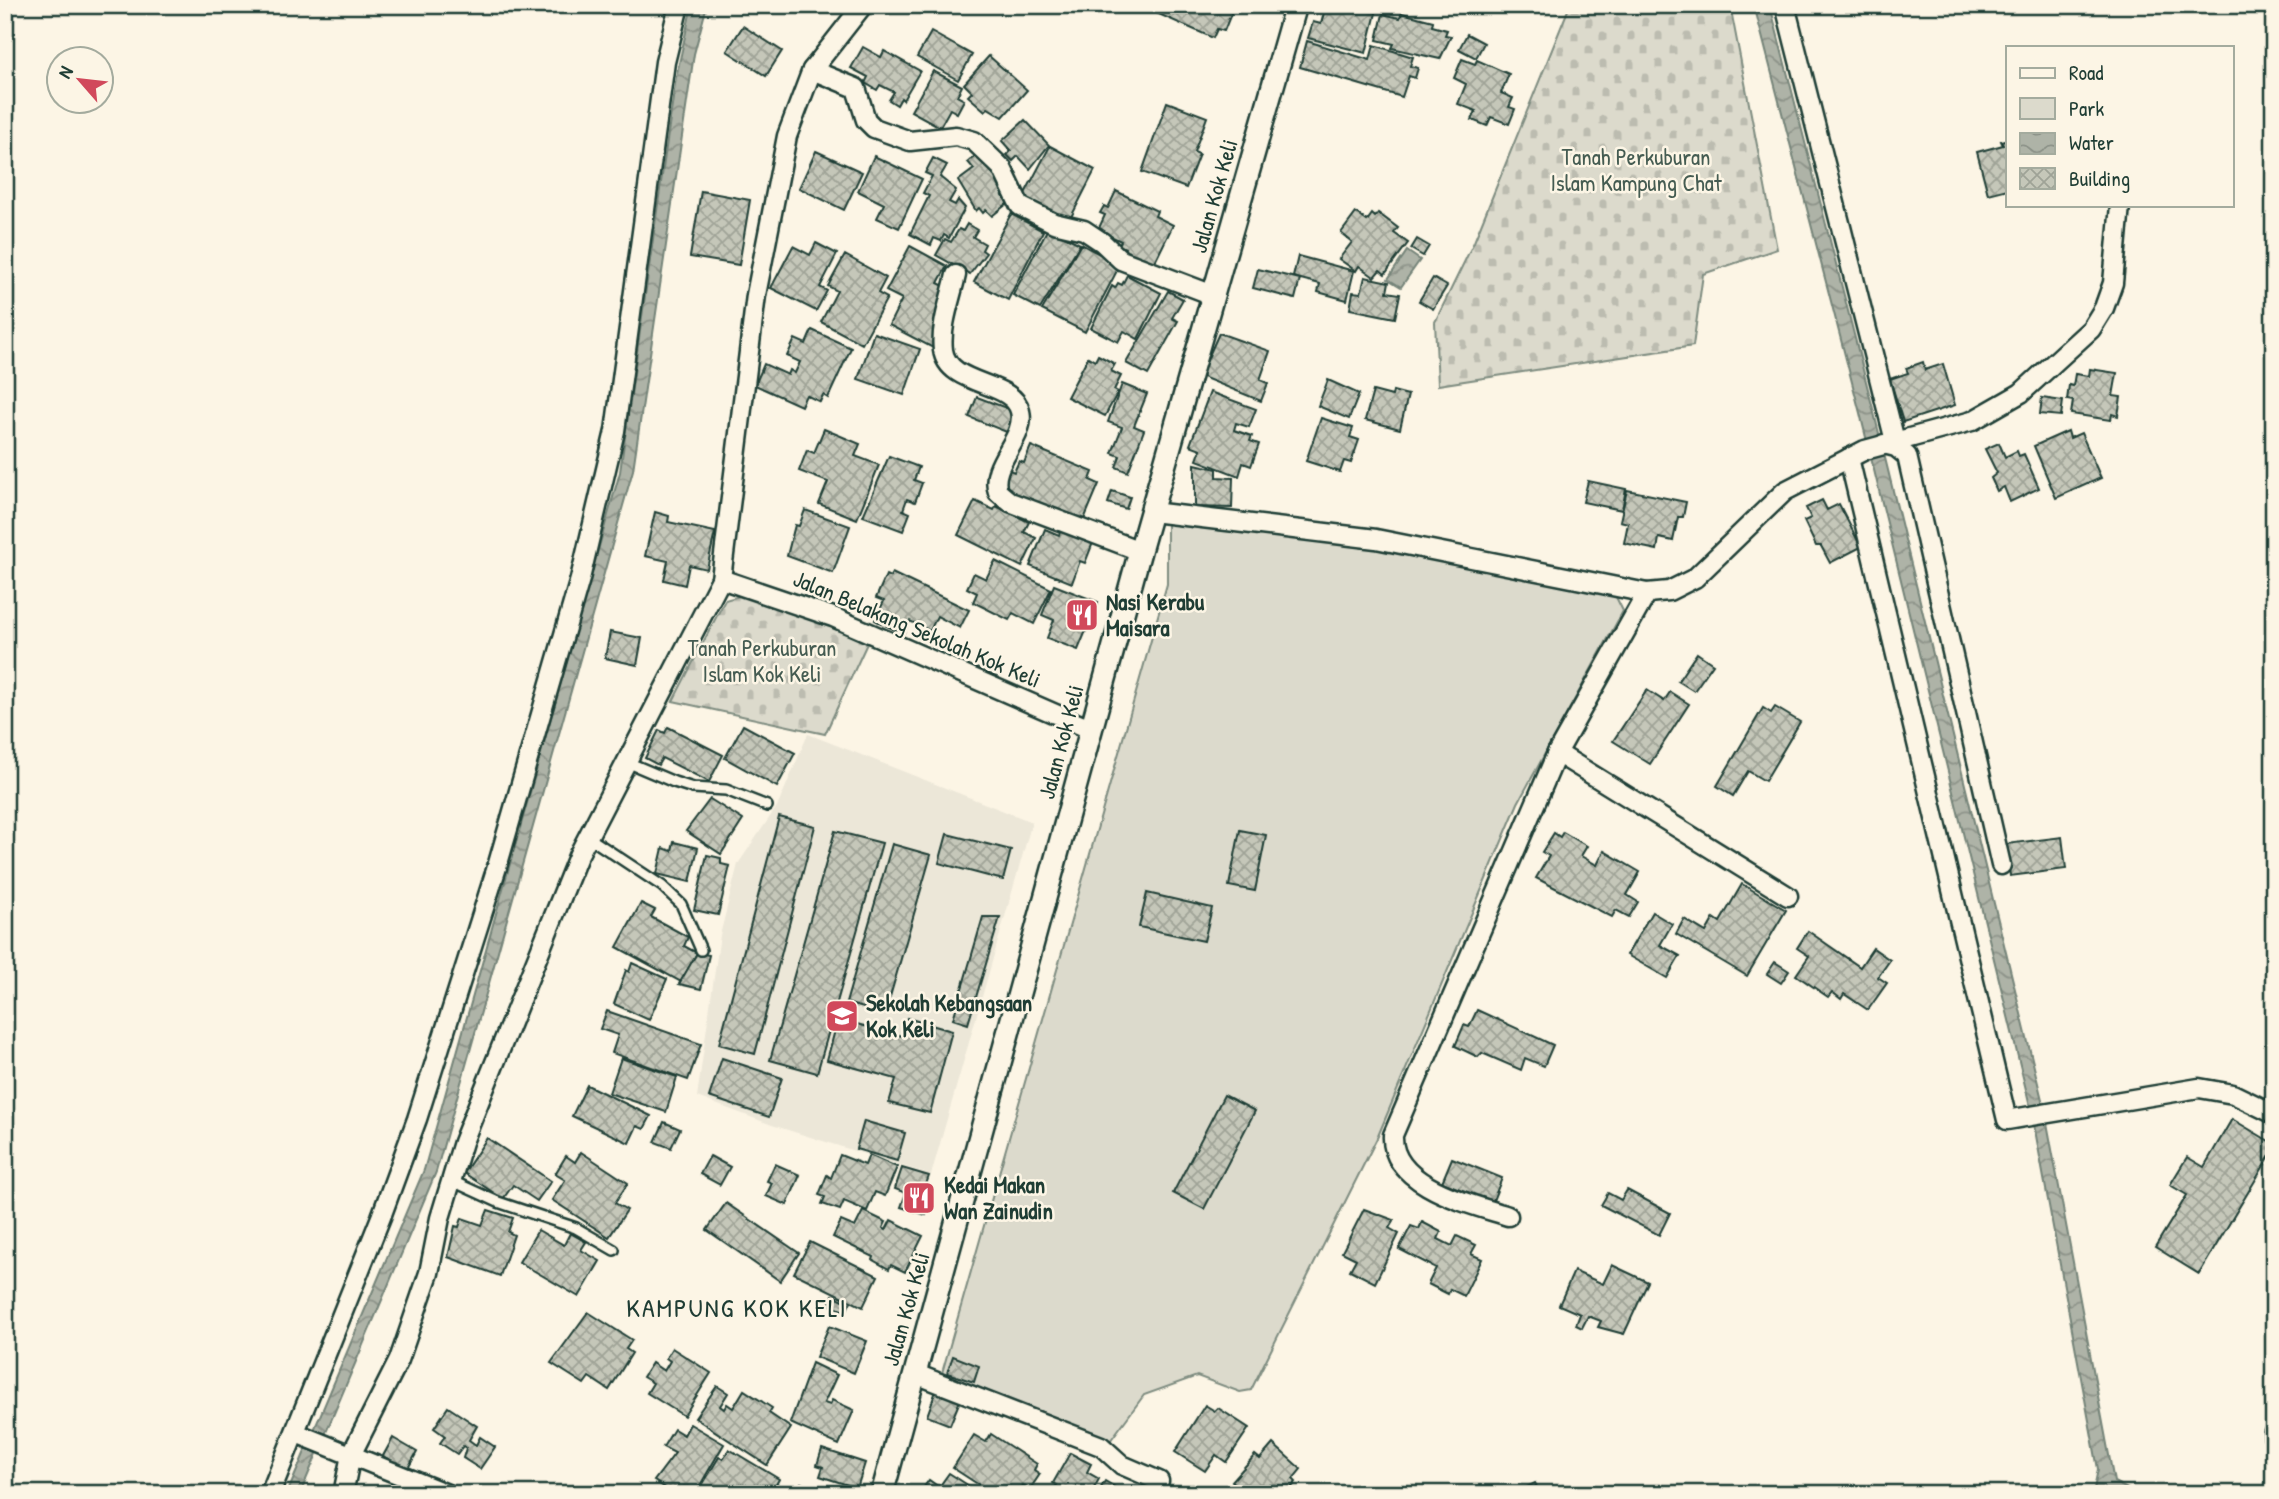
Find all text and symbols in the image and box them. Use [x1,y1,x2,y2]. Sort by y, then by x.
north arrow [46,46,116,116]
legend [2006,46,2234,206]
text: Road [2069,58,2103,87]
text: N [51,61,79,83]
text: Park [2069,94,2104,123]
text: Water [2069,128,2114,157]
street label: Jalan Kok Keli [1183,135,1245,256]
park label: Tanah Perkuburan Islam Kampung Chat [1550,141,1723,198]
text: Building [2069,164,2130,193]
street label: Jalan Belakang Sekolah Kok Keli [789,562,1046,695]
place label: Nasi Kerabu Maisara [1106,586,1205,643]
restaurant icon: Nasi Kerabu Maisara [1063,596,1101,634]
park label: Tanah Perkuburan Islam Kok Keli [688,632,836,689]
street label: Jalan Kok Keli [1030,681,1091,802]
place label: Sekolah Kebangsaan Kok Keli [866,987,1032,1044]
school or university icon: Sekolah Kebangsaan Kok Keli [823,997,861,1035]
place label: Kedai Makan Wan Zainudin [944,1169,1053,1226]
restaurant icon: Kedai Makan Wan Zainudin [900,1179,938,1217]
street label: Jalan Kok Keli [875,1248,937,1369]
district label: KAMPUNG KOK KELI [626,1290,848,1325]

